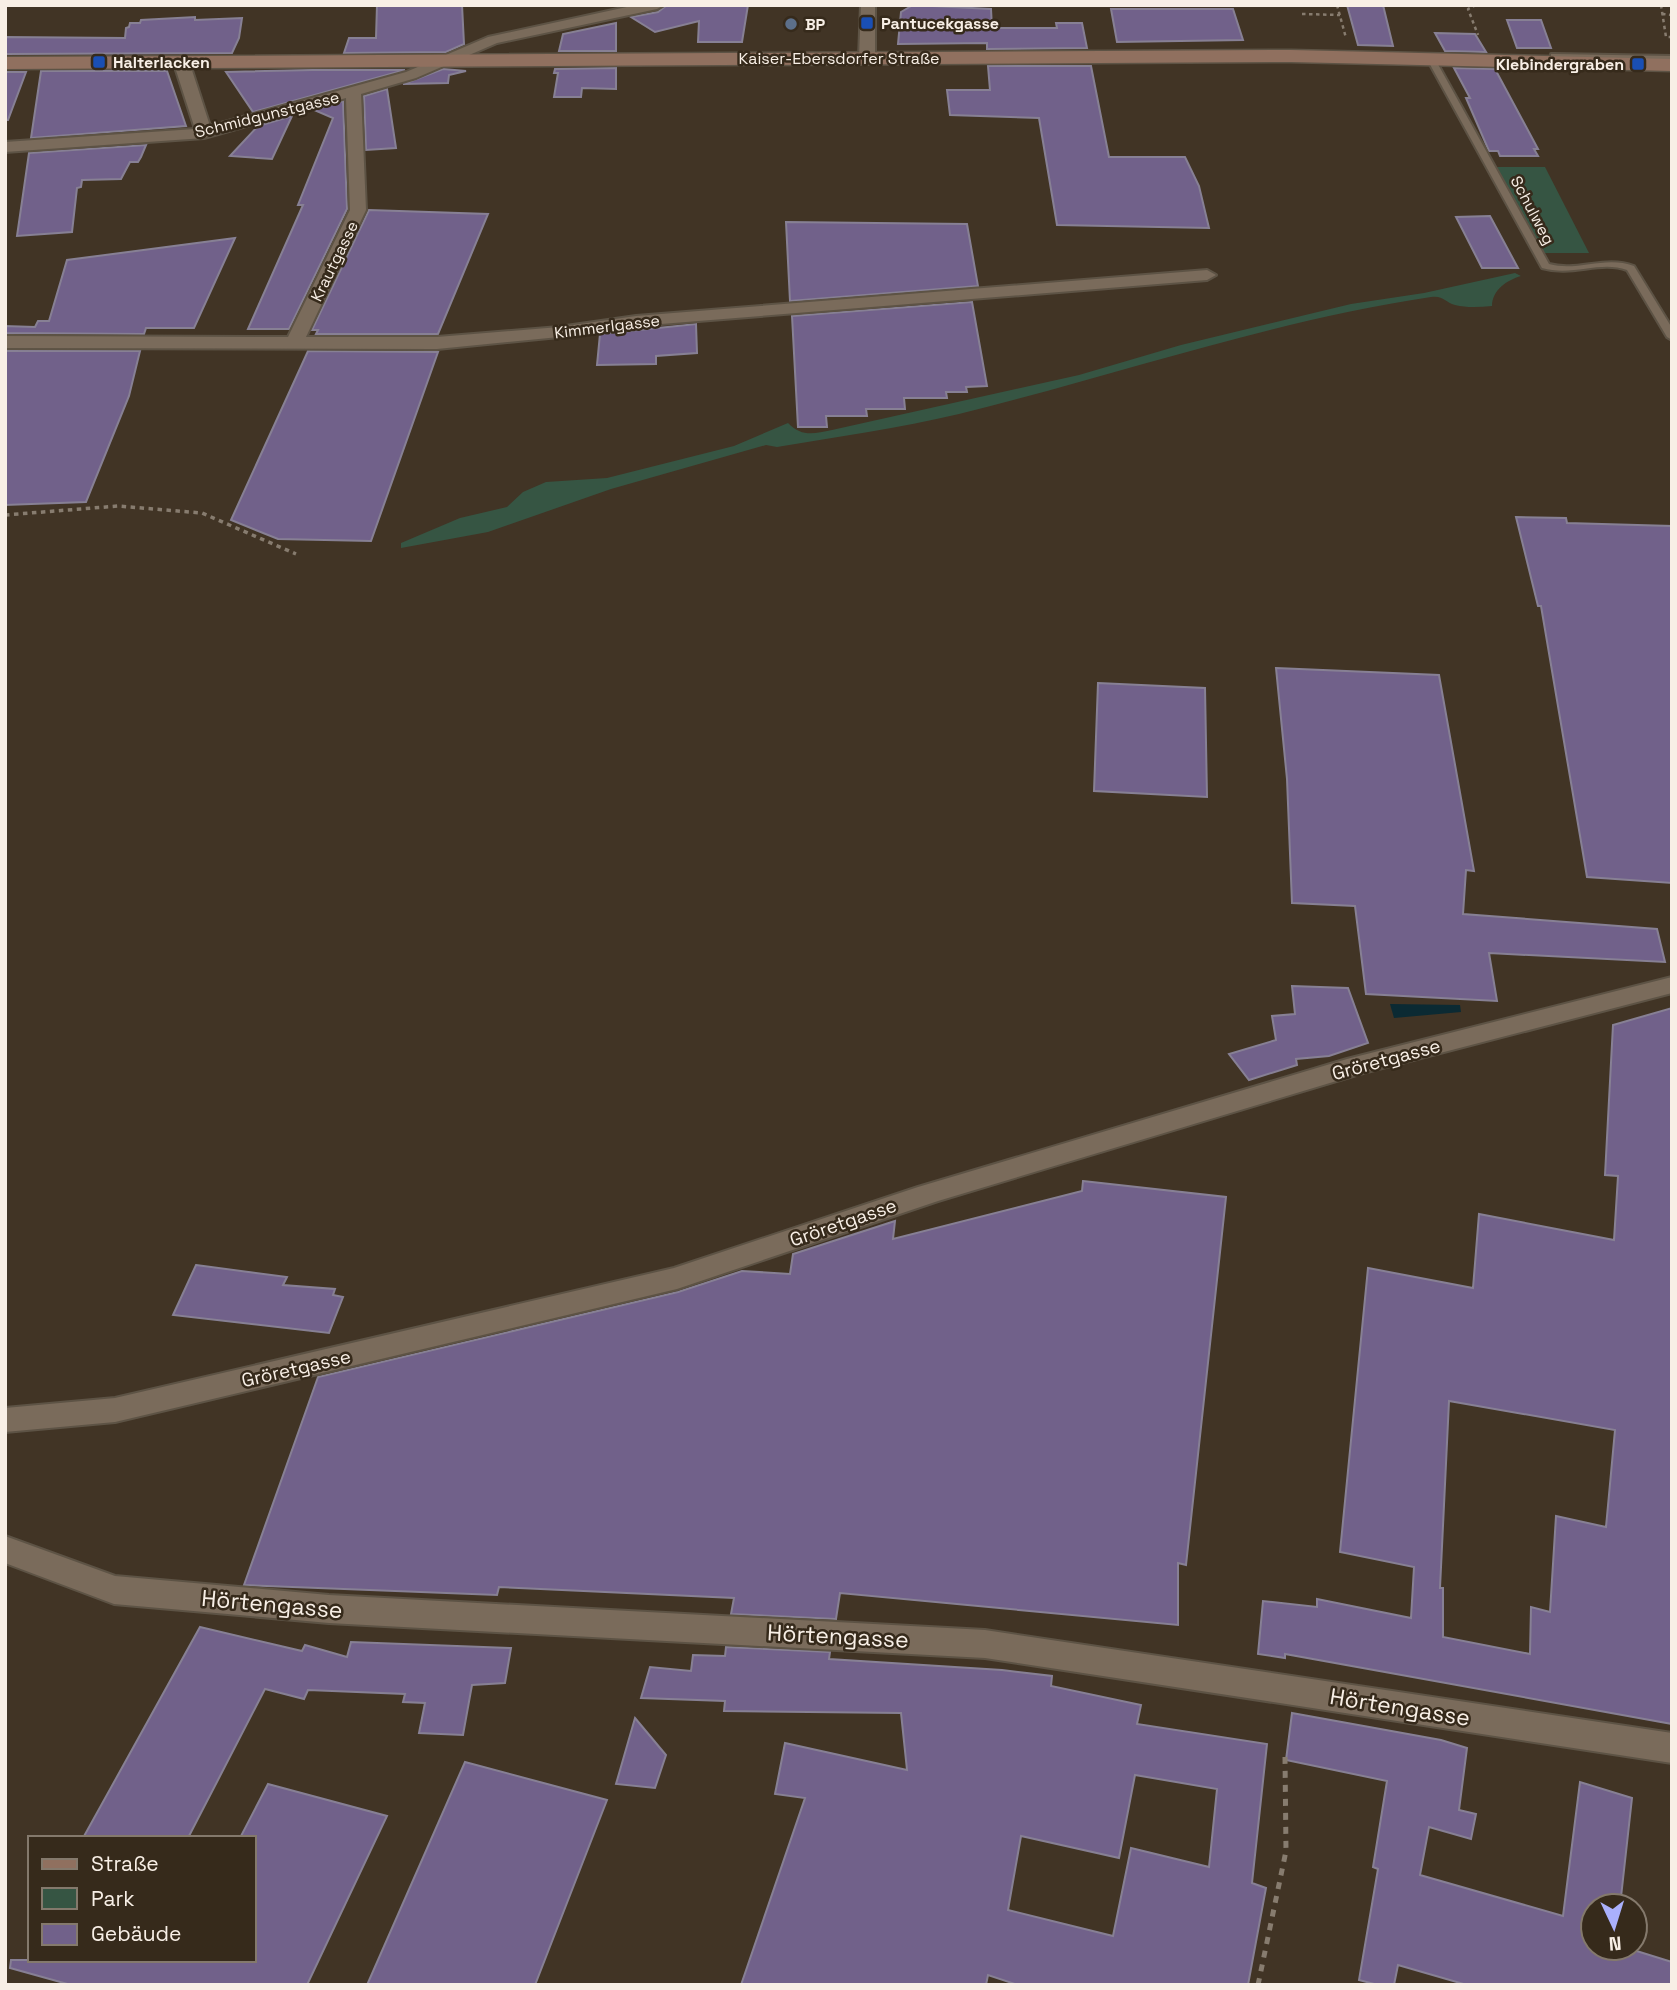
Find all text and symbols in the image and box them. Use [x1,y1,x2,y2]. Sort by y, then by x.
place label: Pantucekgasse [881,13,999,34]
place label: BP [805,14,826,35]
marker: Pantucekgasse [859,15,875,31]
marker: BP [783,16,799,32]
street label: Kaiser-Ebersdorfer Straße [738,48,940,69]
place label: Halterlacken [113,52,210,73]
marker: Halterlacken [91,54,107,70]
place label: Klebindergraben [1496,54,1624,75]
marker: Klebindergraben [1630,56,1646,72]
street label: Schmidgunstgasse [193,86,342,143]
street label: Schulweg [1506,172,1559,248]
street label: Krautgasse [306,217,363,305]
street label: Kimmerlgasse [553,310,661,343]
street label: Gröretgasse [1329,1033,1443,1086]
street label: Gröretgasse [786,1192,900,1252]
street label: Gröretgasse [239,1344,353,1393]
street label: Hörtengasse [200,1583,344,1625]
street label: Hörtengasse [766,1617,910,1655]
street label: Hörtengasse [1328,1681,1472,1733]
legend [28,1836,256,1962]
text: Straße [91,1850,159,1877]
text: Park [91,1885,135,1912]
north arrow [1579,1892,1649,1962]
text: Gebäude [91,1920,181,1947]
text: N [1608,1931,1622,1956]

